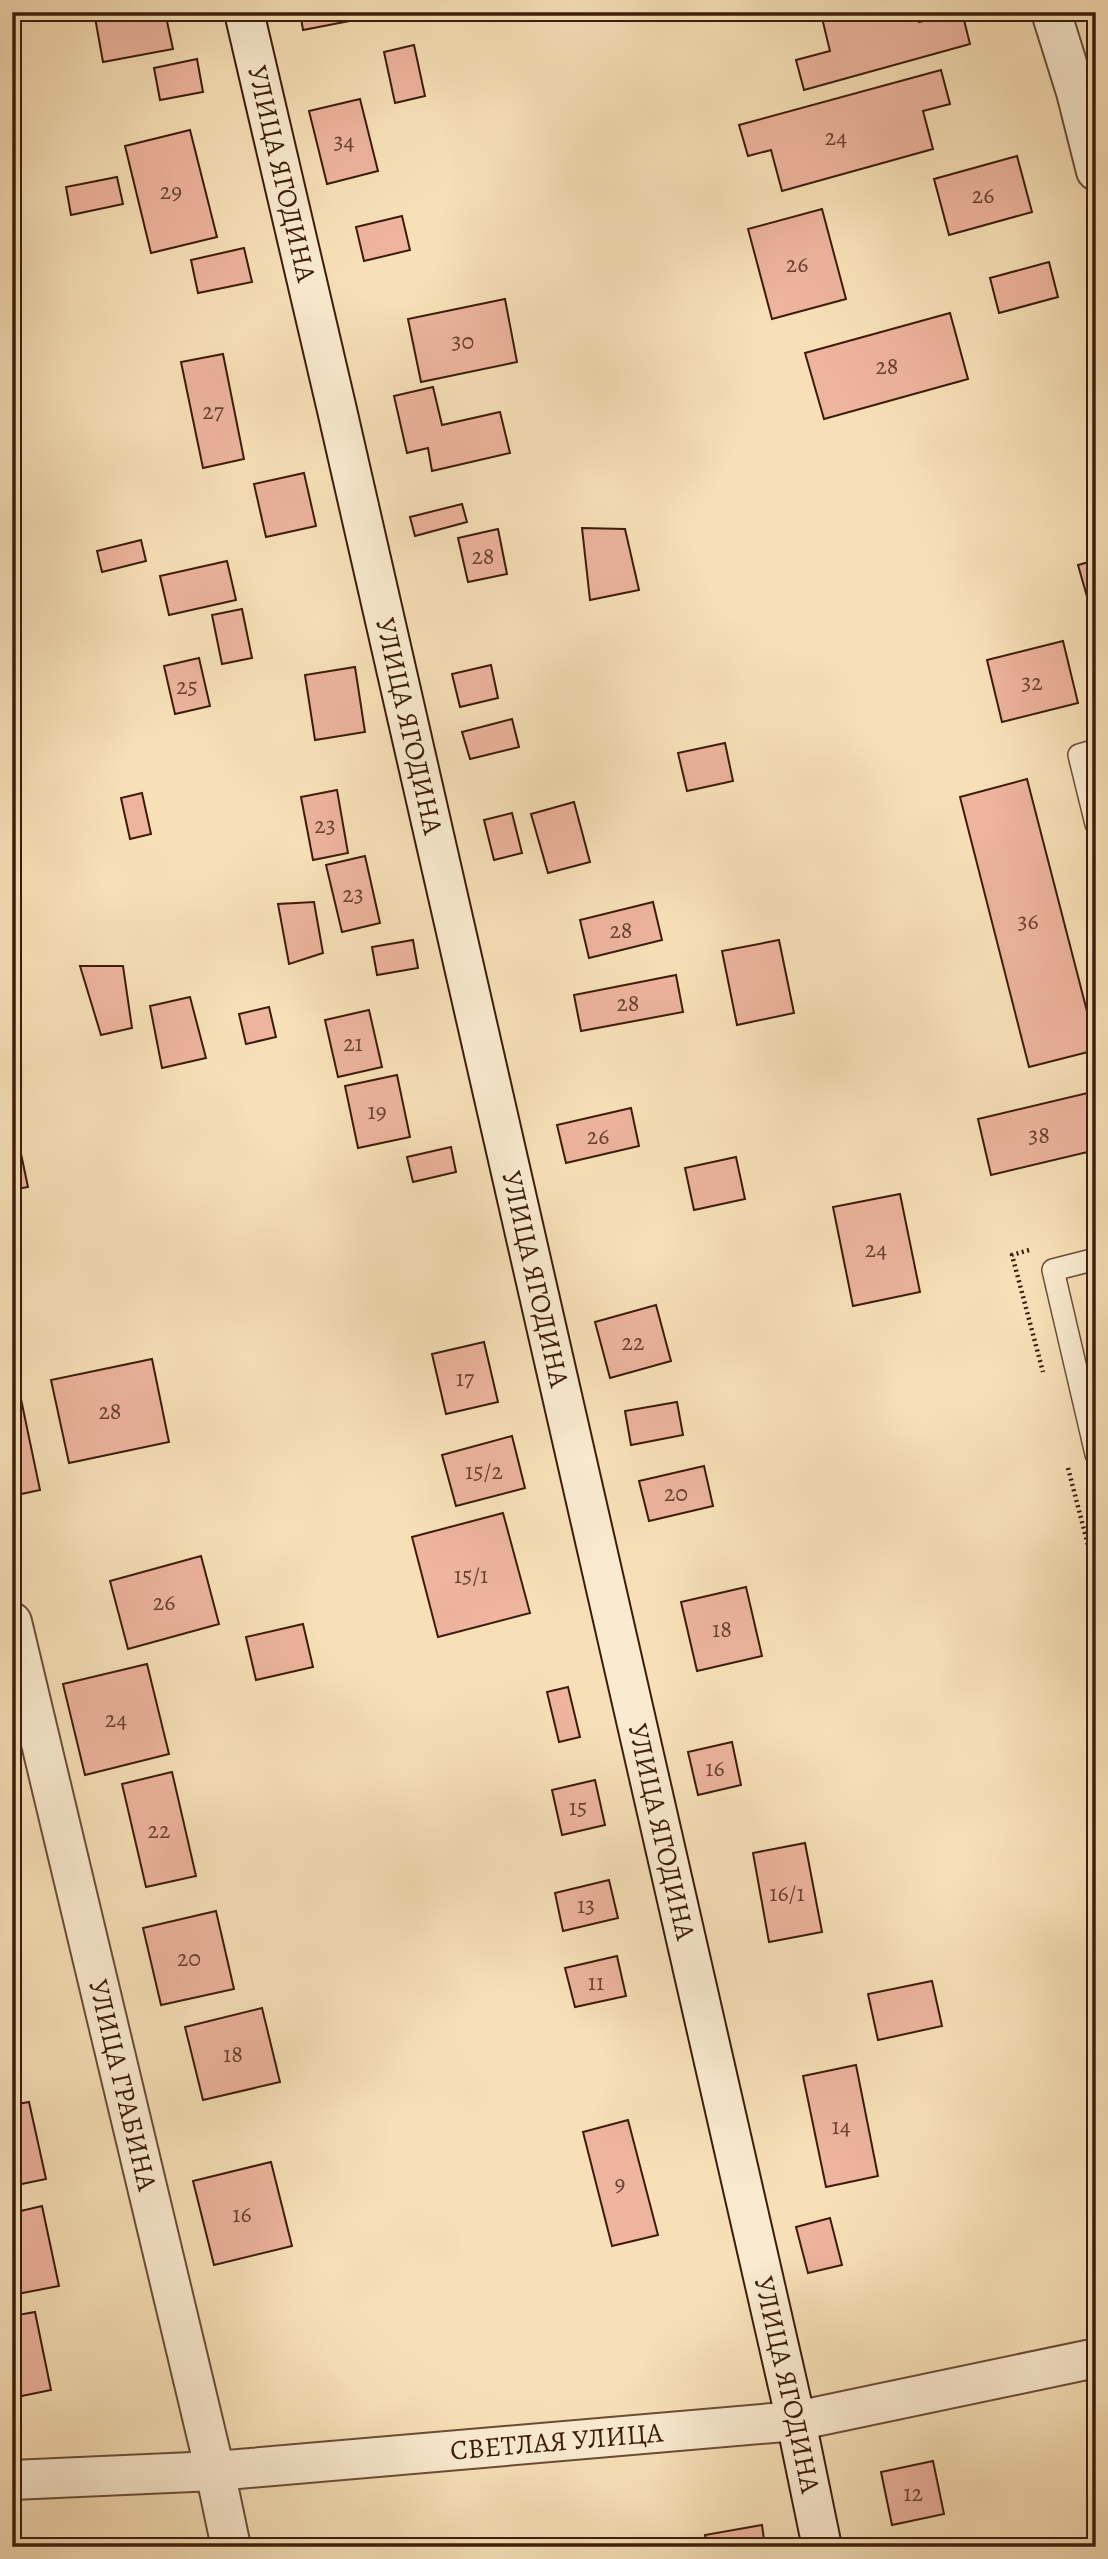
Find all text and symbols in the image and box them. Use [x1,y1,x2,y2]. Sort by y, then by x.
street label: УЛИЦА ЯГОДИНА [238,62,326,286]
house number: 24 [825,121,847,153]
house number: 34 [334,125,355,157]
house number: 29 [160,175,182,207]
house number: 26 [972,179,994,211]
house number: 26 [786,248,808,280]
house number: 30 [452,325,474,357]
house number: 28 [875,350,899,382]
house number: 27 [202,395,225,427]
house number: 28 [471,540,495,572]
street label: УЛИЦА ЯГОДИНА [366,614,452,839]
house number: 32 [1021,666,1043,698]
house number: 25 [176,670,198,702]
house number: 23 [314,809,336,841]
house number: 23 [342,878,364,910]
house number: 36 [1017,905,1039,937]
house number: 28 [609,914,633,946]
house number: 28 [616,987,640,1019]
house number: 21 [343,1027,363,1059]
house number: 19 [367,1095,387,1127]
house number: 38 [1028,1119,1050,1151]
house number: 26 [587,1120,609,1152]
street label: УЛИЦА ЯГОДИНА [492,1167,579,1392]
house number: 24 [865,1233,887,1265]
house number: 22 [622,1326,644,1358]
house number: 17 [456,1362,475,1394]
house number: 28 [98,1395,122,1427]
house number: 15/2 [465,1455,503,1487]
house number: 20 [664,1477,688,1509]
house number: 15/1 [454,1559,488,1591]
house number: 26 [153,1586,175,1618]
house number: 18 [712,1613,732,1645]
house number: 24 [105,1703,127,1735]
street label: УЛИЦА ЯГОДИНА [618,1720,705,1944]
house number: 16 [705,1752,725,1784]
house number: 15 [569,1791,587,1823]
house number: 22 [148,1814,170,1846]
house number: 16/1 [769,1877,805,1909]
house number: 13 [577,1889,595,1921]
house number: 20 [177,1942,201,1974]
house number: 11 [588,1966,604,1998]
street label: УЛИЦА ГРАБИНА [79,1975,166,2195]
house number: 18 [223,2038,243,2070]
house number: 14 [831,2110,851,2142]
house number: 9 [615,2167,625,2199]
house number: 16 [232,2198,252,2230]
street label: УЛИЦА ЯГОДИНА [745,2272,830,2497]
street label: СВЕТЛАЯ УЛИЦА [449,2413,665,2470]
house number: 12 [903,2477,923,2509]

